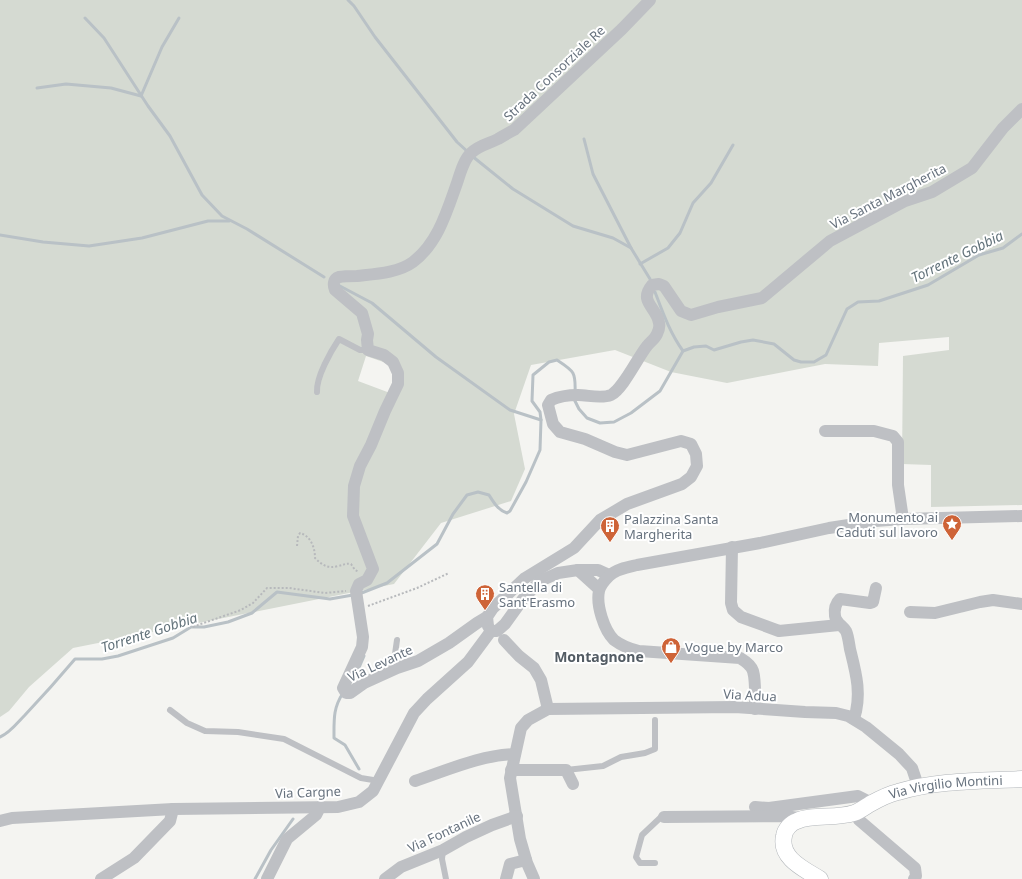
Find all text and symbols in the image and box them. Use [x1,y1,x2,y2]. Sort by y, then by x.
street label: Strada Consorziale Re [499,21,609,125]
street label: Via Santa Margherita [827,159,949,233]
water label: Torrente Gobbia [908,225,1006,287]
place label: Monumento ai Caduti sul lavoro [836,508,938,541]
place label: Palazzina Santa Margherita [624,510,719,543]
place icon: Monumento ai Caduti sul lavoro [941,513,963,541]
building icon: Palazzina Santa Margherita [599,515,621,543]
place label: Santella di Sant'Erasmo [499,578,575,611]
building icon: Santella di Sant'Erasmo [474,583,496,611]
water label: Torrente Gobbia [98,607,200,657]
shop icon: Vogue by Marco [660,636,682,664]
place label: Vogue by Marco [685,638,783,656]
street label: Via Levante [345,640,415,686]
district label: Montagnone [554,647,644,666]
street label: Via Adua [723,685,777,705]
street label: Via Virgilio Montini [886,771,1003,803]
street label: Via Cargne [275,782,341,802]
street label: Via Fontanile [405,807,483,857]

